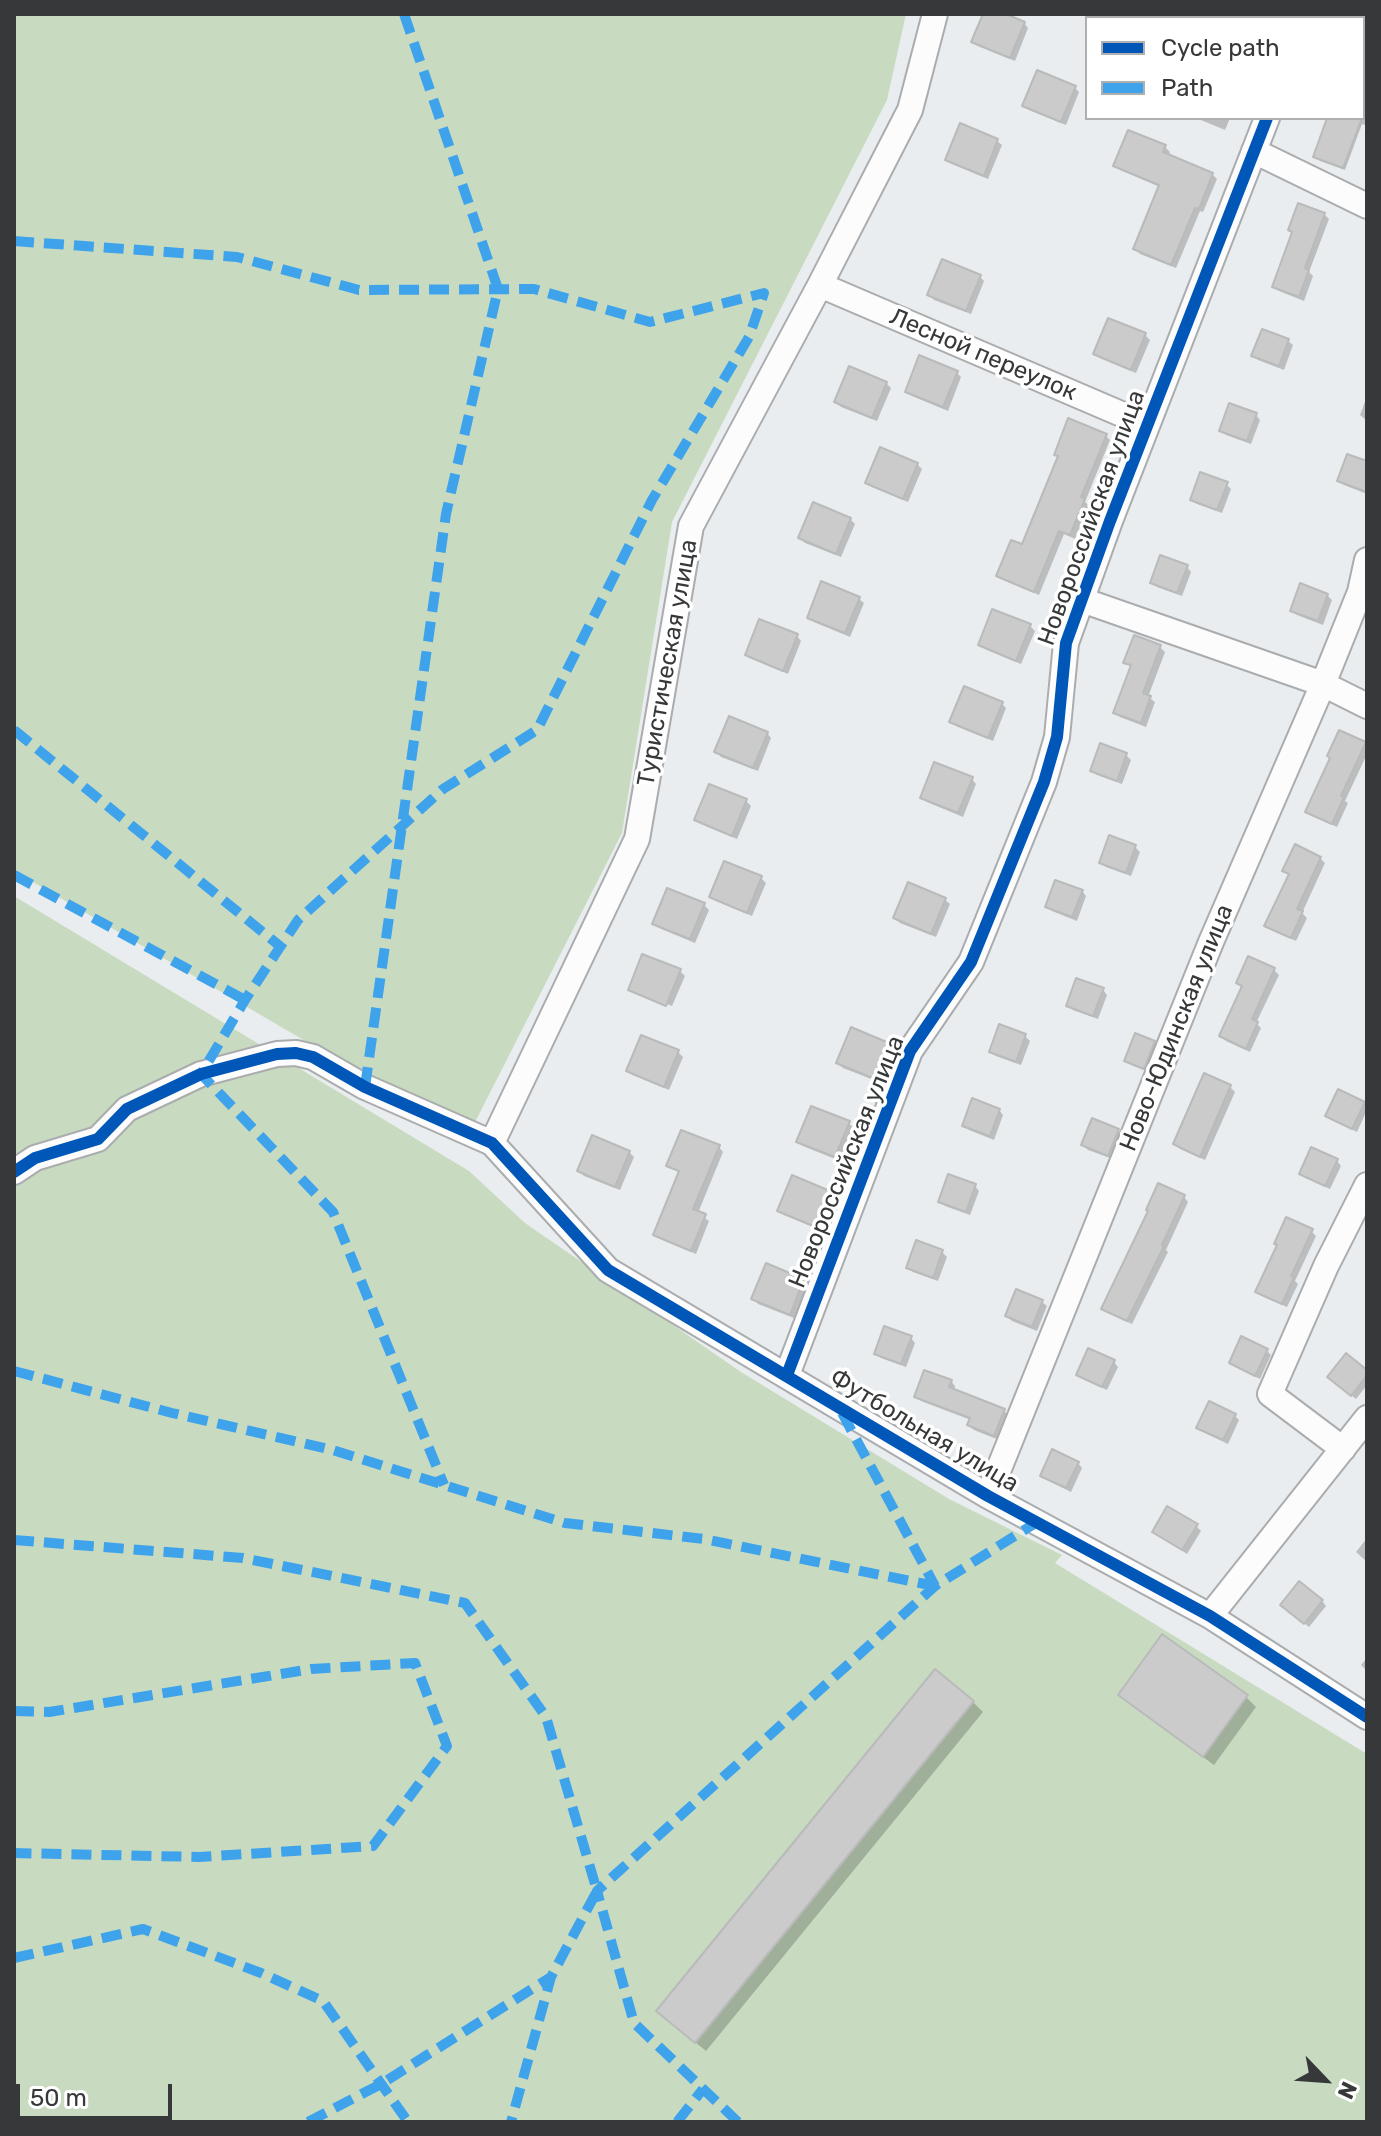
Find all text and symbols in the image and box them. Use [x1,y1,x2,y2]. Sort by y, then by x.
legend [1085,16,1365,120]
text: Cycle path [1161,34,1280,62]
text: Path [1161,74,1213,102]
street label: Лесной переулок [885,303,1081,407]
street label: Новороссийская улица [1032,387,1152,649]
street label: Туристическая улица [632,537,704,789]
street label: Ново-Юдинская улица [1114,900,1240,1156]
street label: Новороссийская улица [783,1032,911,1292]
street label: Футбольная улица [824,1363,1024,1499]
north arrow [1285,2040,1365,2120]
scale bar [20,2068,176,2118]
text: N [1332,2077,1363,2103]
text: 50 m [30,2084,87,2112]

